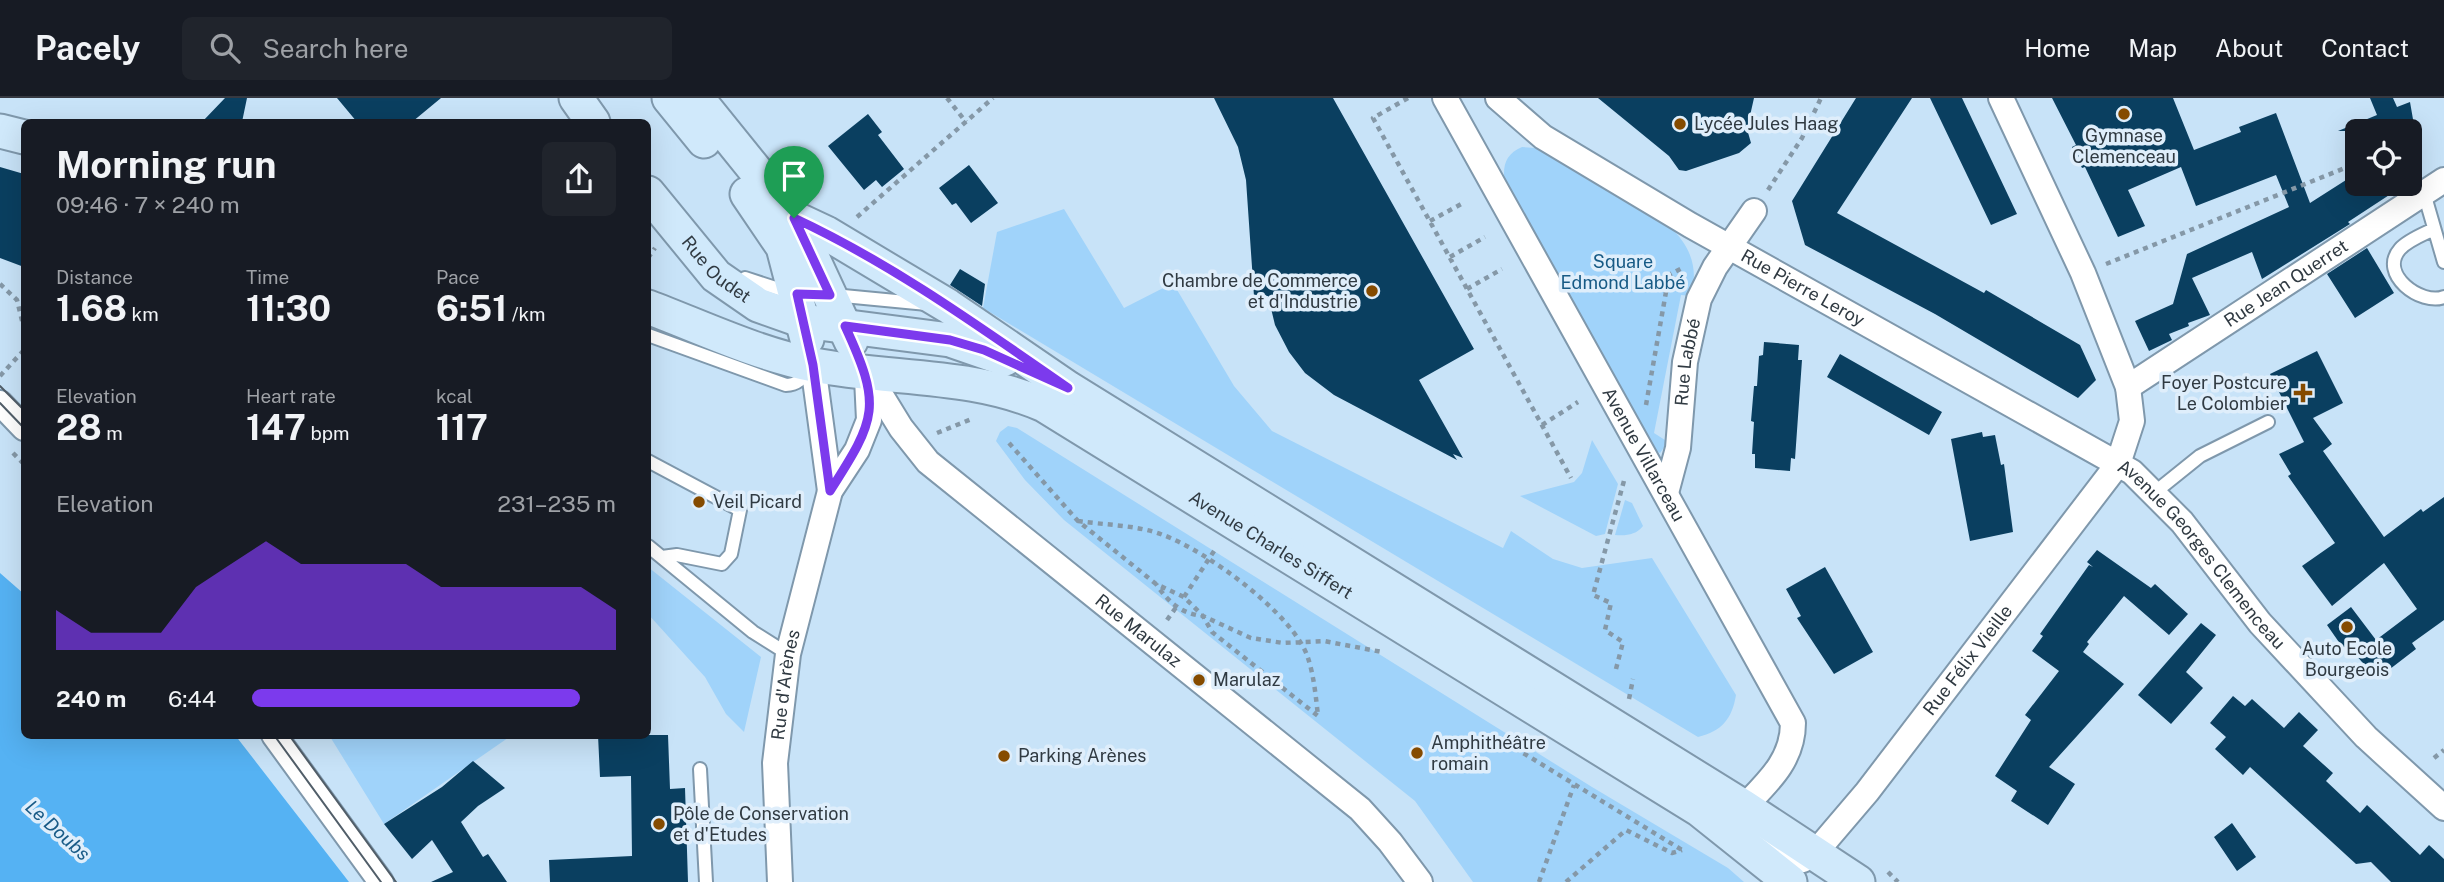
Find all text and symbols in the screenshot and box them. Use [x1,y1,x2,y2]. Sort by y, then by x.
search box [182,17,672,80]
text: Pacely [35,29,140,67]
icon: search [206,29,244,67]
text: Search here [262,33,408,64]
text: Home [2024,34,2090,62]
text: Map [2128,34,2177,62]
text: About [2215,34,2283,62]
text: Contact [2321,34,2409,62]
marker: Gymnase Clemenceau [2116,106,2132,122]
place label: Lycée Jules Haag [1694,113,1838,134]
marker: Lycée Jules Haag [1672,116,1688,132]
map controls [2345,119,2422,196]
button: locate [2345,119,2422,196]
place label: Gymnase Clemenceau [2072,125,2176,167]
text: Morning run [56,142,277,187]
button: share [542,142,616,216]
pin [764,146,824,218]
icon: arrive [775,157,813,195]
text: 09:46 · 7 × 240 m [56,191,240,218]
street label: Rue Oudet [678,232,755,307]
street label: Rue Jean Querret [2220,235,2352,331]
street label: Rue Pierre Leroy [1737,245,1869,331]
park label: Square Edmond Labbé [1561,251,1685,293]
text: Distance [56,266,133,288]
text: Time [246,266,289,288]
text: Pace [436,266,479,288]
place label: Chambre de Commerce et d'Industrie [1162,270,1358,312]
marker: Chambre de Commerce et d'Industrie [1364,283,1380,299]
text: 1.68 [56,288,127,329]
text: 11:30 [246,288,331,329]
text: 6:51 [436,288,507,329]
text: km [127,303,159,325]
text: /km [507,303,546,325]
street label: Rue Labbé [1670,316,1704,407]
place label: Foyer Postcure Le Colombier [2161,372,2287,414]
marker: Foyer Postcure Le Colombier [2293,383,2313,403]
street label: Avenue Villarceau [1598,384,1690,525]
text: Elevation [56,385,137,407]
text: Heart rate [246,385,336,407]
text: kcal [436,385,473,407]
text: 28 [56,407,102,448]
text: 147 [246,407,306,448]
text: 117 [436,407,488,448]
text: m [102,422,123,444]
text: bpm [306,422,350,444]
street label: Avenue Georges Clemenceau [2114,455,2290,653]
street label: Avenue Charles Siffert [1185,486,1357,603]
text: Elevation [56,490,154,517]
text: 231–235 m [497,490,616,517]
place label: Veil Picard [713,491,802,512]
marker: Veil Picard [691,494,707,510]
street label: Rue Marulaz [1091,590,1186,671]
street label: Rue Félix Vieille [1919,601,2016,719]
marker: Auto Ecole Bourgeois [2339,619,2355,635]
street label: Rue d'Arènes [767,627,804,741]
place label: Auto Ecole Bourgeois [2302,638,2392,680]
place label: Marulaz [1213,669,1280,690]
marker: Marulaz [1191,672,1207,688]
text: 240 m [56,685,126,712]
text: 6:44 [168,685,216,712]
place label: Amphithéâtre romain [1431,732,1546,774]
place label: Parking Arènes [1018,745,1146,766]
marker: Amphithéâtre romain [1409,745,1425,761]
marker: Parking Arènes [996,748,1012,764]
water label: Le Doubs [21,795,95,865]
place label: Pôle de Conservation et d'Etudes [673,803,849,845]
marker: Pôle de Conservation et d'Etudes [651,816,667,832]

